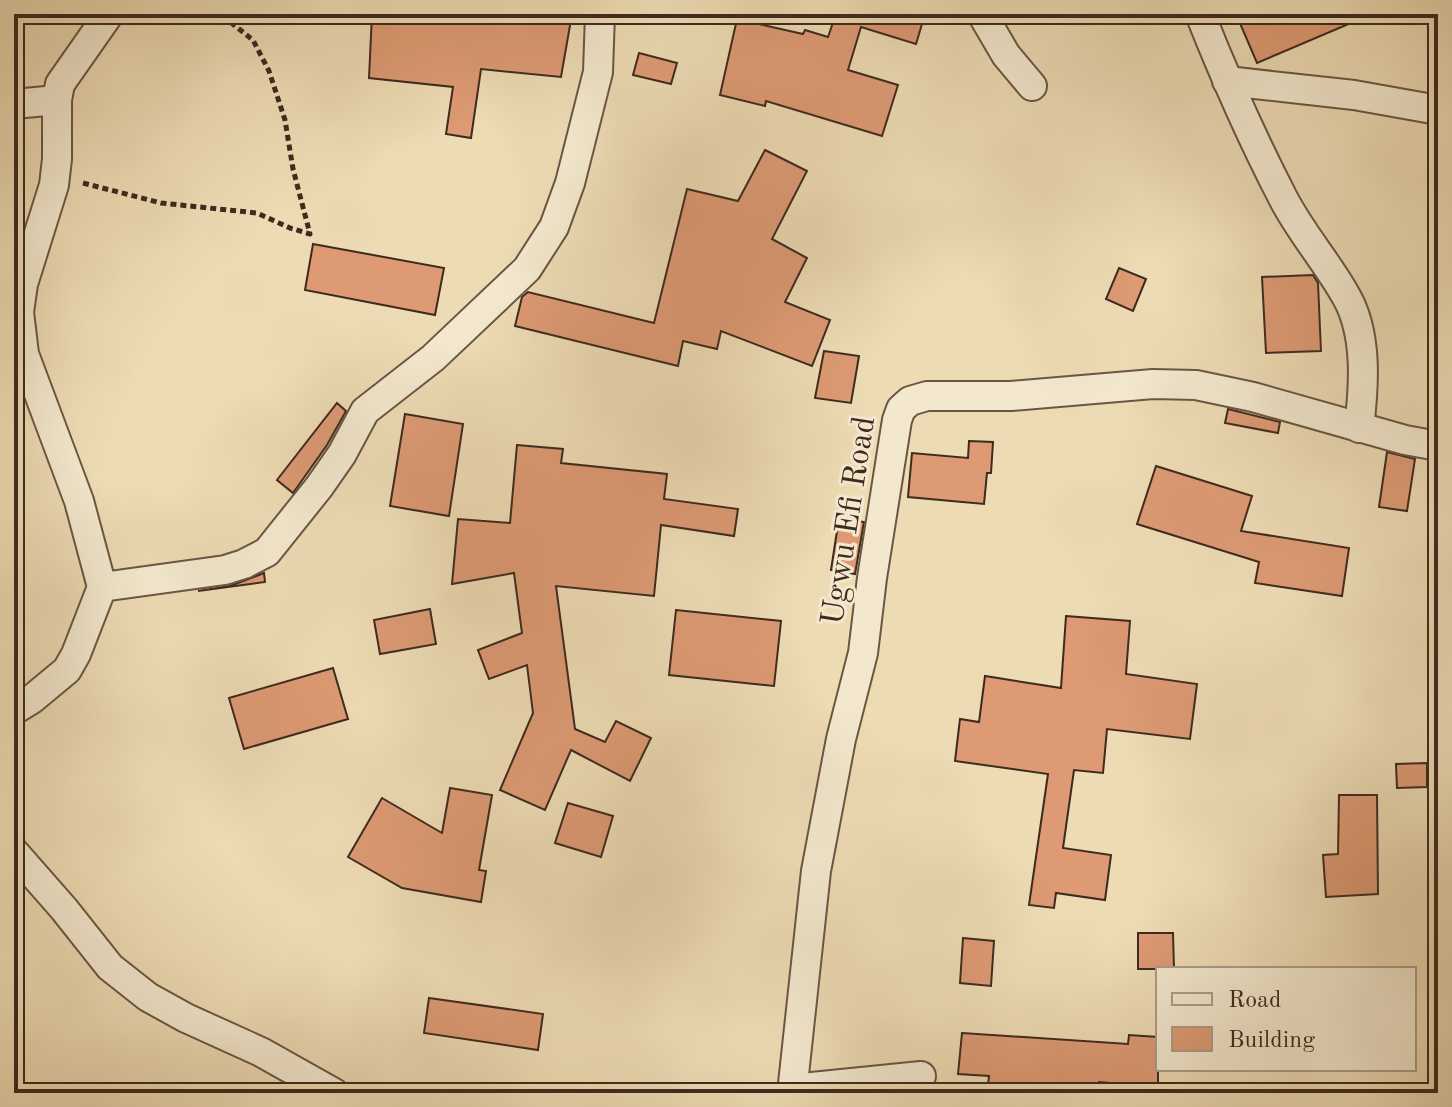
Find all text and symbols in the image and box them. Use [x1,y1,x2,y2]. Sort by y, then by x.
street label: Ugwu Efi Road [818,414,882,628]
legend [1156,967,1416,1071]
text: Road [1228,989,1281,1013]
text: Building [1228,1029,1315,1053]

